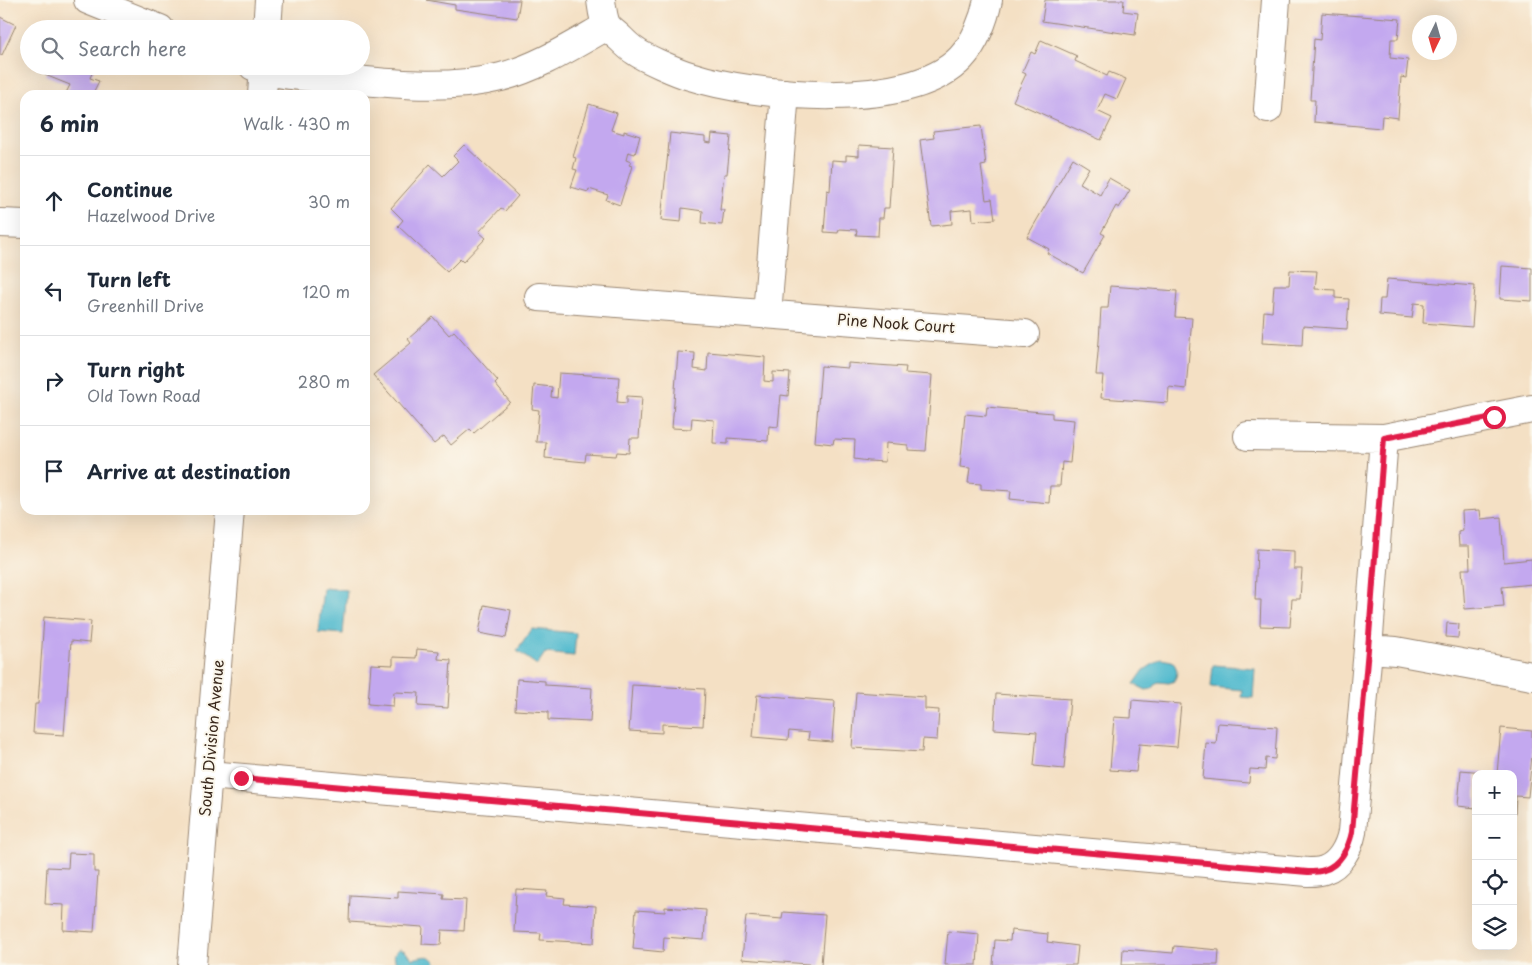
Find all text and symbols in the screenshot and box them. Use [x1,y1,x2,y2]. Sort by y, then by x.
north arrow [1412,15,1457,60]
search box [20,20,370,75]
icon: search [38,34,66,62]
text: Search here [78,34,187,62]
text: 6 min [40,107,99,139]
text: Walk · 430 m [243,111,350,135]
text: Continue [87,175,173,203]
icon: ahead [40,187,68,215]
text: 30 m [308,189,350,213]
text: Hazelwood Drive [87,203,215,227]
text: Turn left [87,265,171,293]
icon: left [40,277,68,305]
text: 120 m [303,279,350,303]
text: Greenhill Drive [87,293,204,317]
street label: Pine Nook Court [836,307,956,338]
text: Turn right [87,355,185,383]
icon: right [40,367,68,395]
text: 280 m [298,369,350,393]
text: Old Town Road [87,383,201,407]
route start [1483,406,1506,429]
icon: arrive [40,457,68,485]
text: Arrive at destination [87,457,291,485]
street label: South Division Avenue [192,659,229,817]
route end [230,767,253,790]
map controls [1472,770,1517,950]
button: + [1472,770,1517,815]
button: − [1472,815,1517,860]
button: locate [1472,860,1517,905]
button: layers [1472,905,1517,950]

